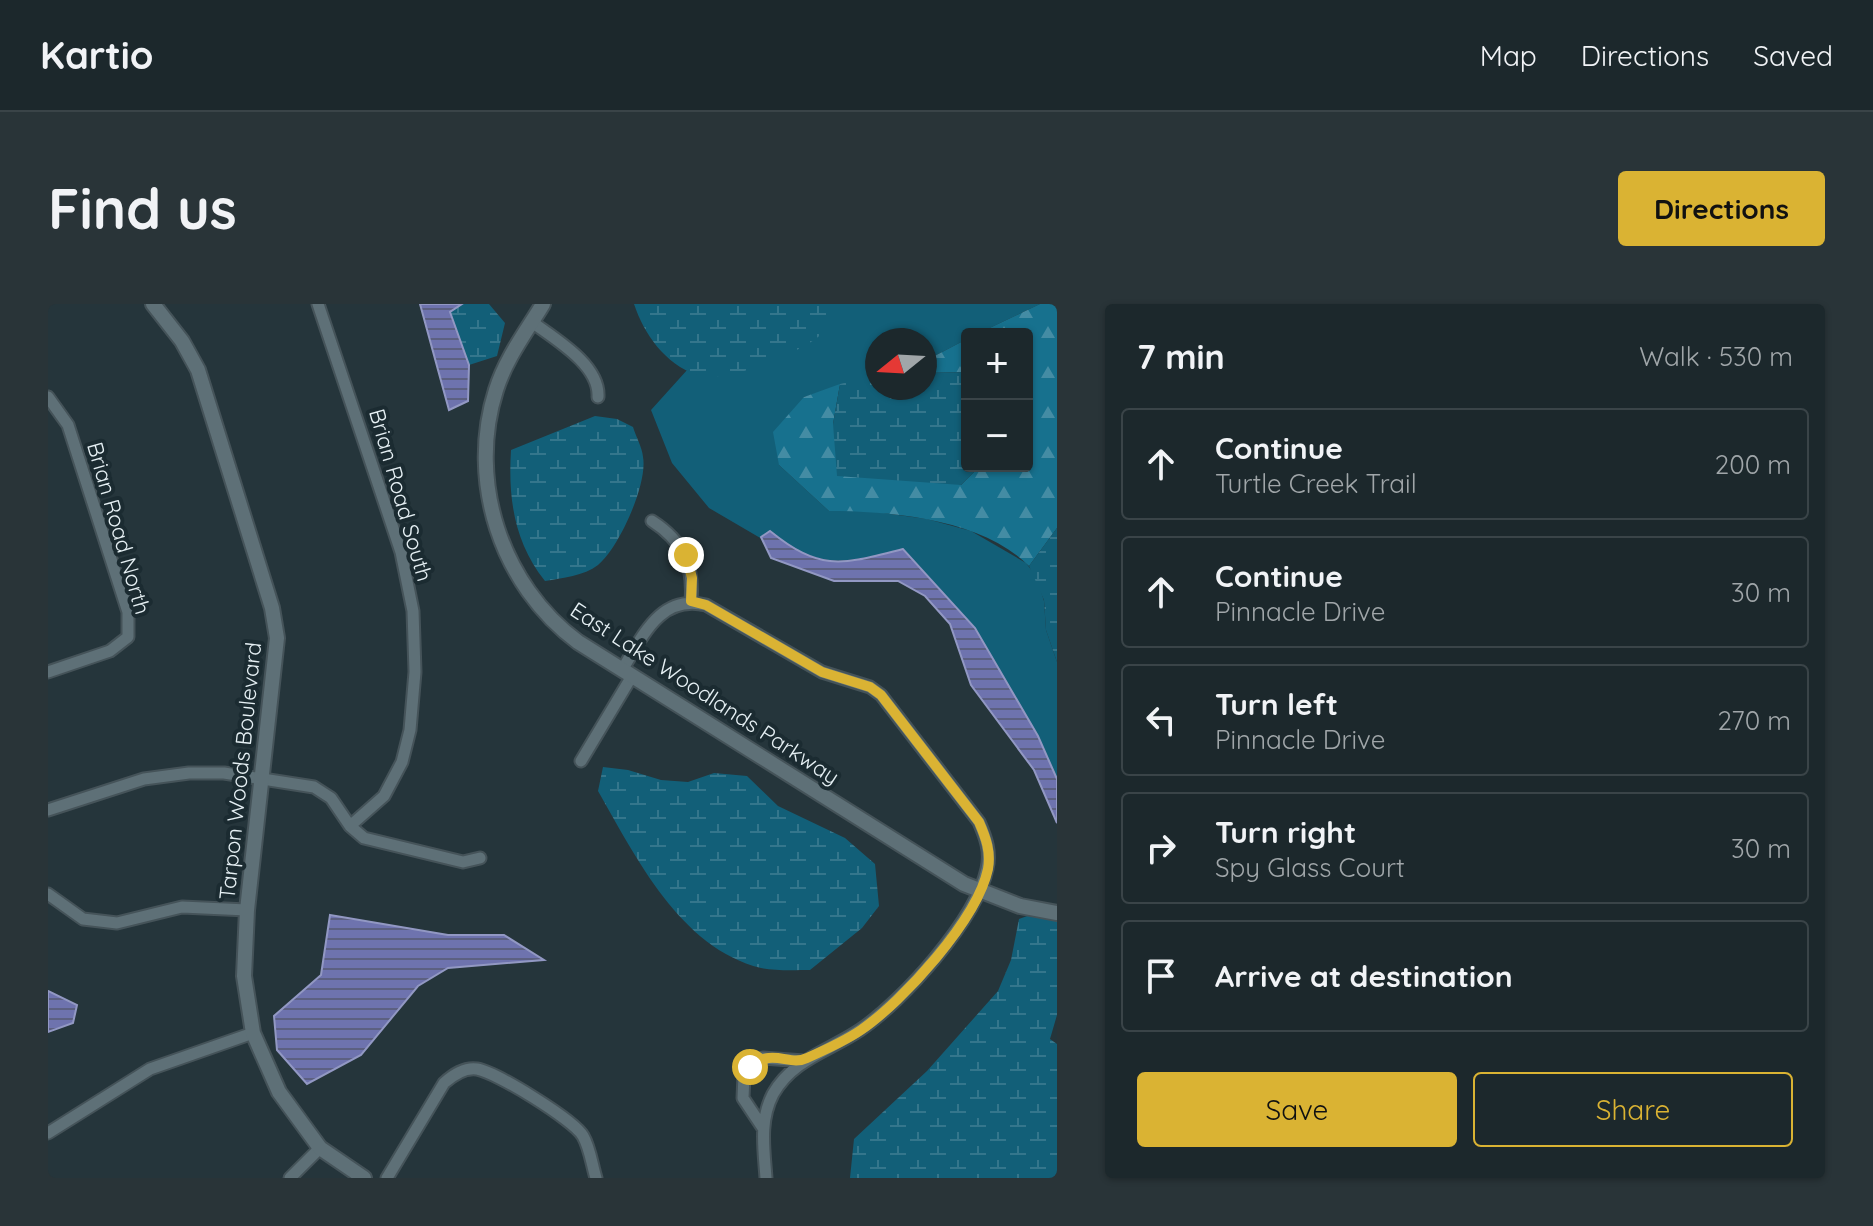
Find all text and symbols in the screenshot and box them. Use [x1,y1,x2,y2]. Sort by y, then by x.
text: Kartio [40,31,153,79]
text: Map [1480,38,1537,73]
text: Directions [1581,38,1709,73]
text: Saved [1753,38,1833,73]
button: Directions [1618,171,1825,246]
text: Find us [48,173,237,243]
north arrow [865,328,937,400]
map controls [961,328,1033,472]
button: + [961,328,1033,400]
text: 7 min [1137,335,1225,378]
text: Walk · 530 m [1639,340,1793,373]
button: − [961,400,1033,472]
street label: Brian Road South [363,405,439,585]
text: Continue [1215,429,1343,467]
street label: Brian Road North [81,439,157,617]
icon: ahead [1139,442,1183,486]
text: 200 m [1715,448,1791,481]
text: Turtle Creek Trail [1215,467,1417,500]
route end [668,537,704,573]
text: Continue [1215,557,1343,595]
icon: ahead [1139,570,1183,614]
text: 30 m [1731,576,1791,609]
street label: East Lake Woodlands Parkway [565,595,845,791]
text: Pinnacle Drive [1215,595,1385,628]
street label: Tarpon Woods Boulevard [213,641,267,901]
text: Turn left [1215,685,1338,723]
icon: left [1139,698,1183,742]
text: 270 m [1717,704,1791,737]
text: Pinnacle Drive [1215,723,1385,756]
text: Turn right [1215,813,1356,851]
icon: right [1139,826,1183,870]
text: 30 m [1731,832,1791,865]
text: Spy Glass Court [1215,851,1405,884]
icon: arrive [1139,954,1183,998]
text: Arrive at destination [1215,957,1513,995]
route start [732,1049,768,1085]
button: Save [1137,1072,1457,1147]
button: Share [1473,1072,1793,1147]

